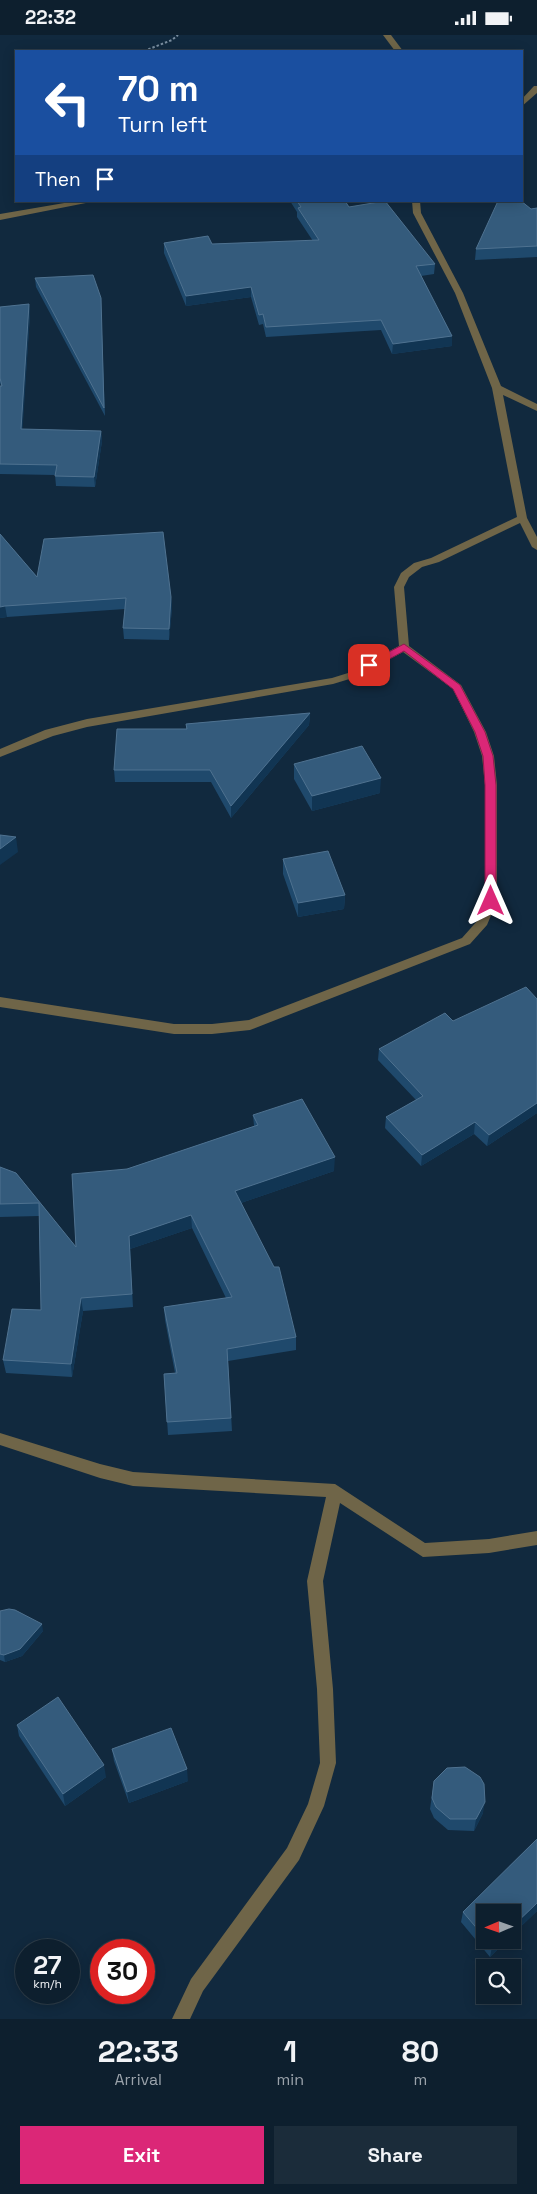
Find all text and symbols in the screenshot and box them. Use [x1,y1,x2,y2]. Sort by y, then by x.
text: 22:32 [25,5,76,30]
text: 70 m [118,67,199,111]
icon: left [35,70,100,135]
text: Turn left [118,110,208,138]
icon: arrive [91,165,119,193]
text: Then [35,167,81,192]
pin [348,644,390,686]
icon: arrive [355,651,383,679]
position arrow [464,874,516,926]
north arrow [476,1904,521,1949]
map controls [476,1904,521,2004]
speed limit sign: 30 [90,1939,155,2004]
text: 27 [33,1949,62,1981]
button: search [476,1959,521,2004]
text: km/h [33,1976,62,1992]
text: 22:33 [98,2032,179,2071]
text: 1 [284,2032,297,2071]
text: 80 [402,2032,439,2071]
text: Arrival [114,2069,162,2090]
text: min [277,2069,304,2090]
text: m [414,2069,427,2090]
button: Exit [20,2126,264,2184]
button: Share [274,2126,517,2184]

